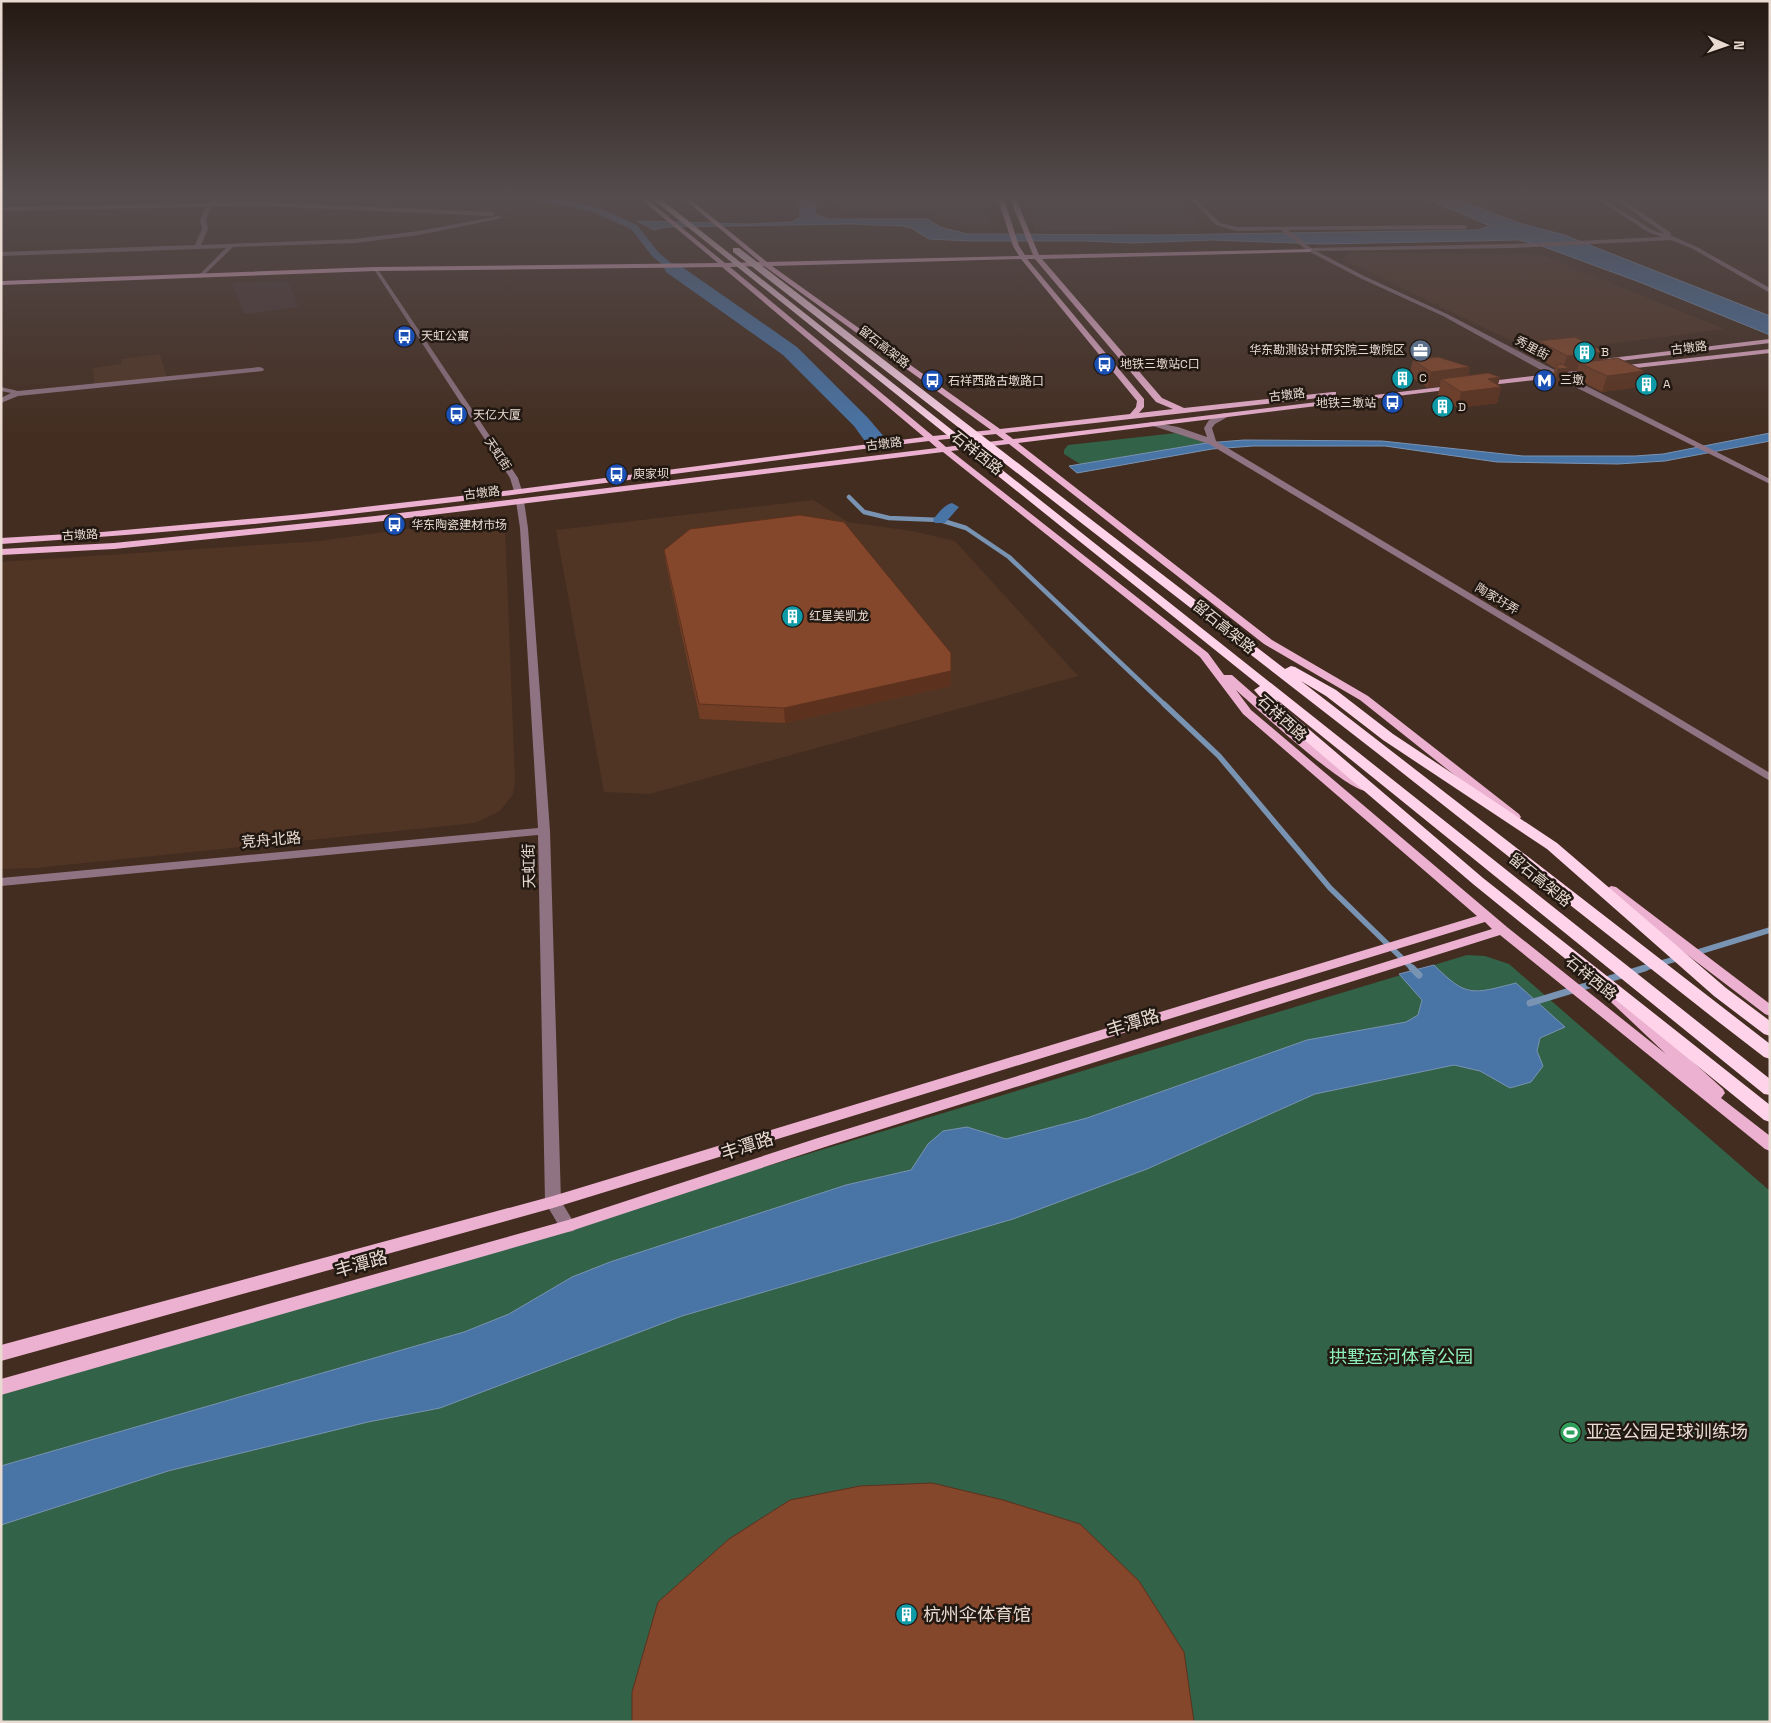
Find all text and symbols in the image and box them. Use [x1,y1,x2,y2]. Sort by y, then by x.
north arrow [1701,20,1751,70]
text: N [1730,40,1748,50]
street label: 留石高架路 [855,322,913,372]
bus stop icon: 天虹公寓 [393,324,417,348]
place label: 天虹公寓 [421,328,469,344]
street label: 秀里街 [1512,332,1552,364]
office icon: 华东勘测设计研究院三墩院区 [1409,338,1433,362]
street label: 古墩路 [1670,338,1708,358]
building icon: B [1573,340,1597,364]
place label: 华东勘测设计研究院三墩院区 [1249,342,1405,358]
place label: B [1601,344,1609,360]
bus stop icon: 地铁三墩站C口 [1092,352,1116,376]
place label: 地铁三墩站C口 [1120,356,1200,372]
building icon: C [1391,366,1415,390]
metro station icon: 三墩 [1532,368,1556,392]
bus stop icon: 石祥西路古墩路口 [920,369,944,393]
place label: C [1419,370,1427,386]
place label: 三墩 [1560,372,1584,388]
building icon: A [1635,372,1659,396]
place label: 石祥西路古墩路口 [948,373,1044,389]
place label: A [1663,376,1671,392]
street label: 古墩路 [1268,385,1306,405]
bus stop icon: 地铁三墩站 [1380,391,1404,415]
place label: 地铁三墩站 [1316,395,1376,411]
building icon: D [1430,395,1454,419]
place label: D [1458,399,1466,415]
bus stop icon: 天亿大厦 [445,403,469,427]
place label: 天亿大厦 [473,407,521,423]
street label: 石祥西路 [948,427,1007,479]
street label: 古墩路 [865,434,903,454]
street label: 天虹街 [481,435,515,473]
bus stop icon: 庾家坝 [605,462,629,486]
place label: 庾家坝 [633,466,669,482]
street label: 古墩路 [463,483,501,503]
bus stop icon: 华东陶瓷建材市场 [383,513,407,537]
place label: 华东陶瓷建材市场 [411,517,507,533]
street label: 古墩路 [62,526,98,544]
street label: 陶家圩弄 [1472,580,1522,618]
street label: 留石高架路 [1189,596,1259,658]
building icon: 红星美凯龙 [781,604,805,628]
place label: 红星美凯龙 [809,608,869,624]
street label: 石祥西路 [1254,690,1311,745]
street label: 竞舟北路 [240,827,302,852]
street label: 天虹街 [519,843,538,889]
street label: 留石高架路 [1505,849,1575,911]
street label: 石祥西路 [1562,951,1621,1004]
street label: 丰潭路 [1104,1004,1162,1041]
street label: 丰潭路 [718,1126,776,1165]
street label: 丰潭路 [332,1245,390,1282]
park label: 拱墅运河体育公园 [1329,1345,1473,1368]
sports icon: 亚运公园足球训练场 [1558,1420,1582,1444]
place label: 亚运公园足球训练场 [1586,1420,1748,1443]
building icon: 杭州伞体育馆 [895,1603,919,1627]
place label: 杭州伞体育馆 [923,1603,1031,1626]

